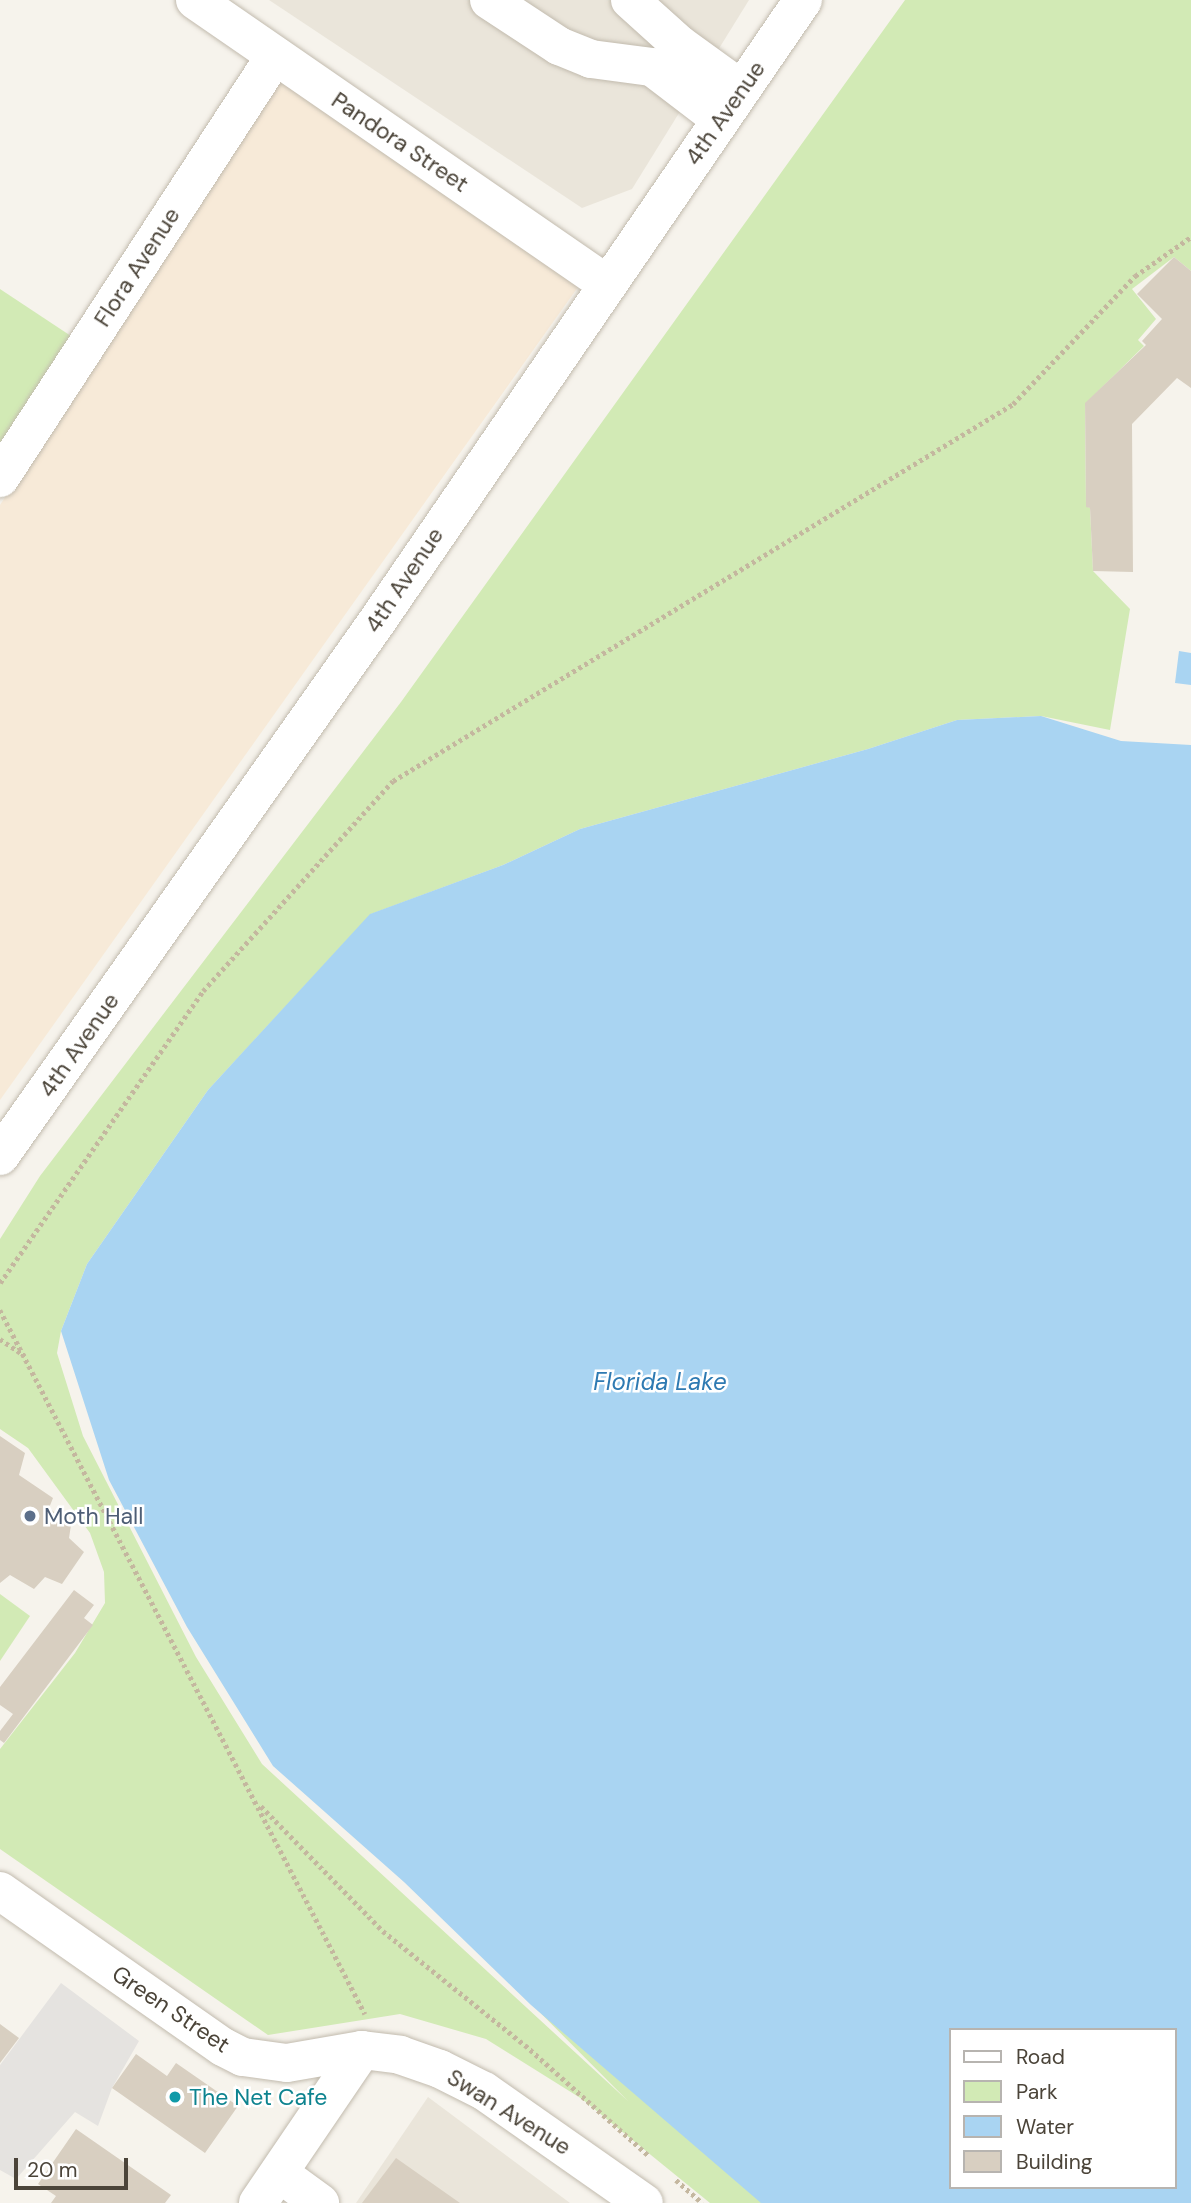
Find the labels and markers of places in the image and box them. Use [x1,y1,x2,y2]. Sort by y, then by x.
place label: Moth Hall [44,1502,143,1530]
marker: Moth Hall [22,1508,38,1524]
place label: The Net Cafe [189,2083,327,2111]
marker: The Net Cafe [167,2089,183,2105]

